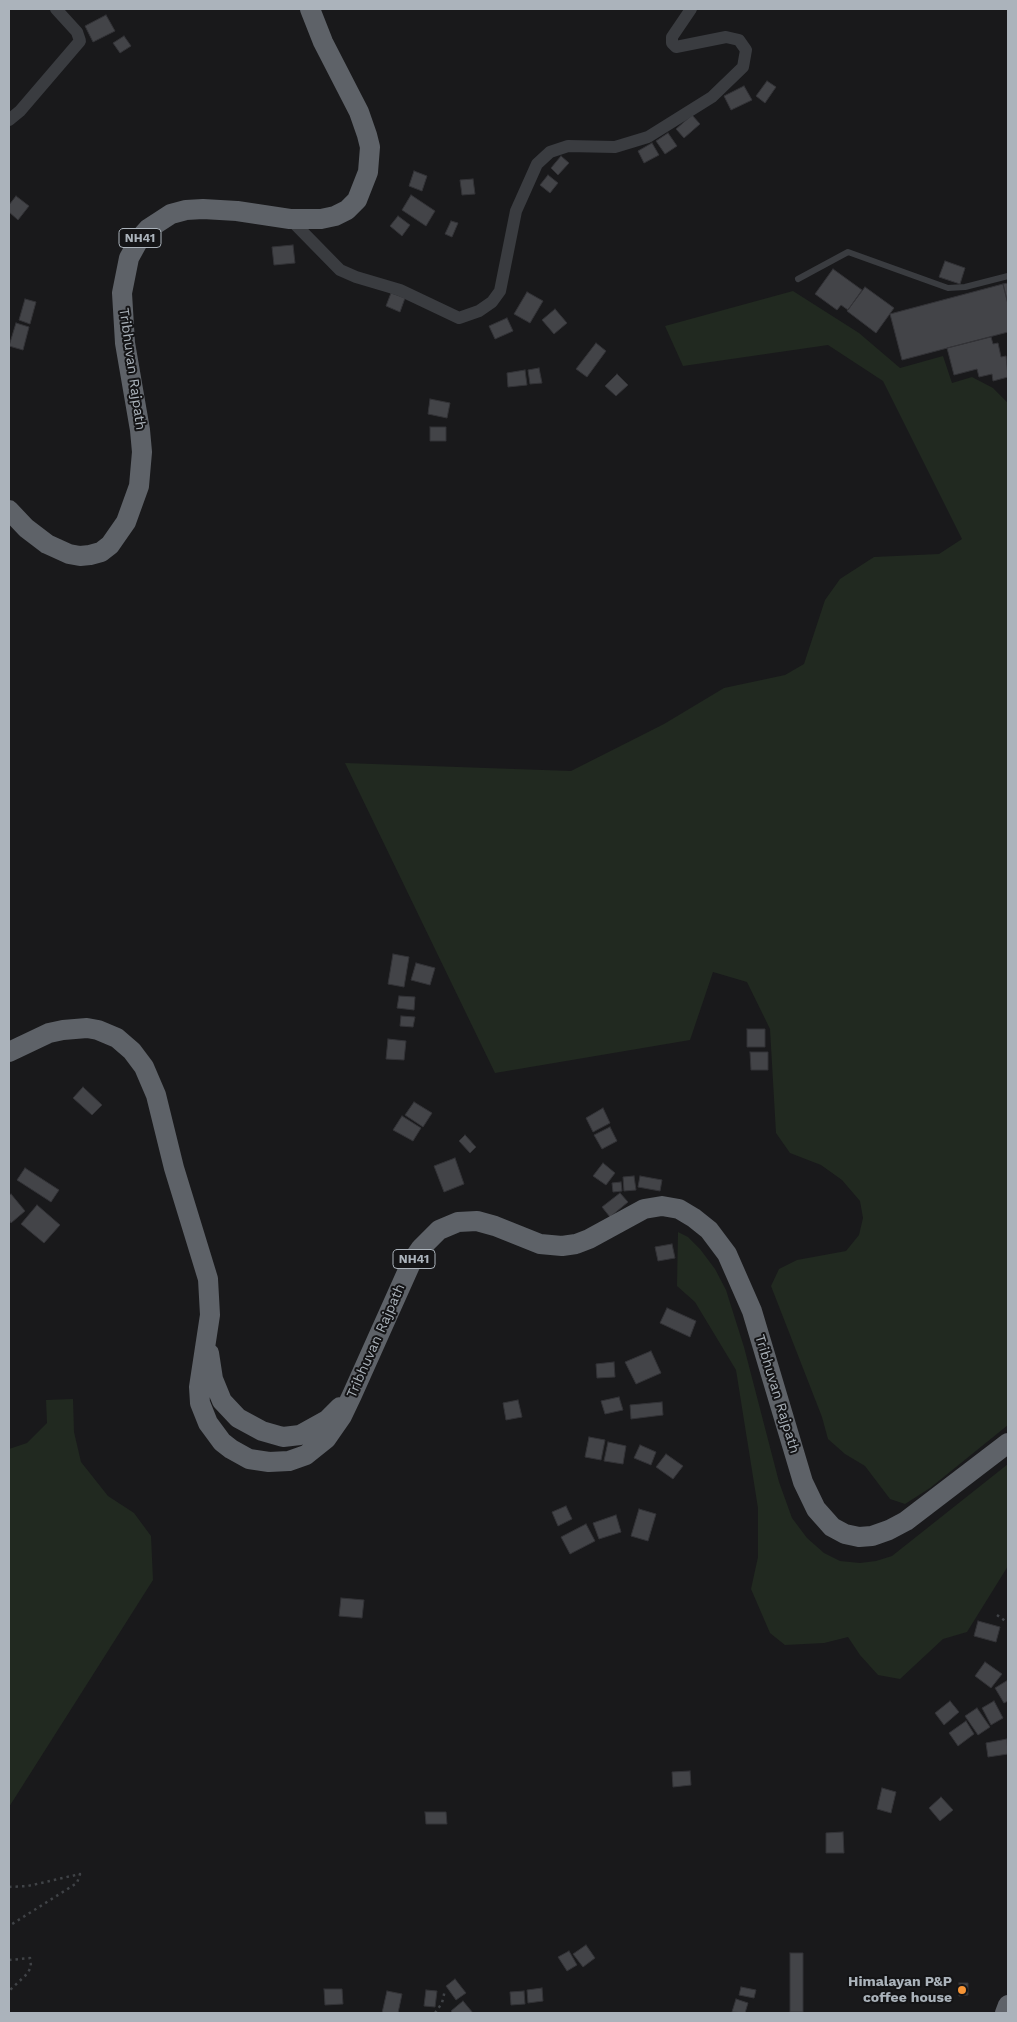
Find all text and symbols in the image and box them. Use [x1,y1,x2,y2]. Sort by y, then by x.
road number: NH41 [119,228,161,248]
street label: Tribhuvan Rajpath [115,307,149,431]
road number: NH41 [393,1250,435,1268]
street label: Tribhuvan Rajpath [343,1281,409,1401]
street label: Tribhuvan Rajpath [751,1333,803,1455]
place label: Himalayan P&P coffee house [848,1974,952,2006]
marker: Himalayan P&P coffee house [956,1984,968,1996]

